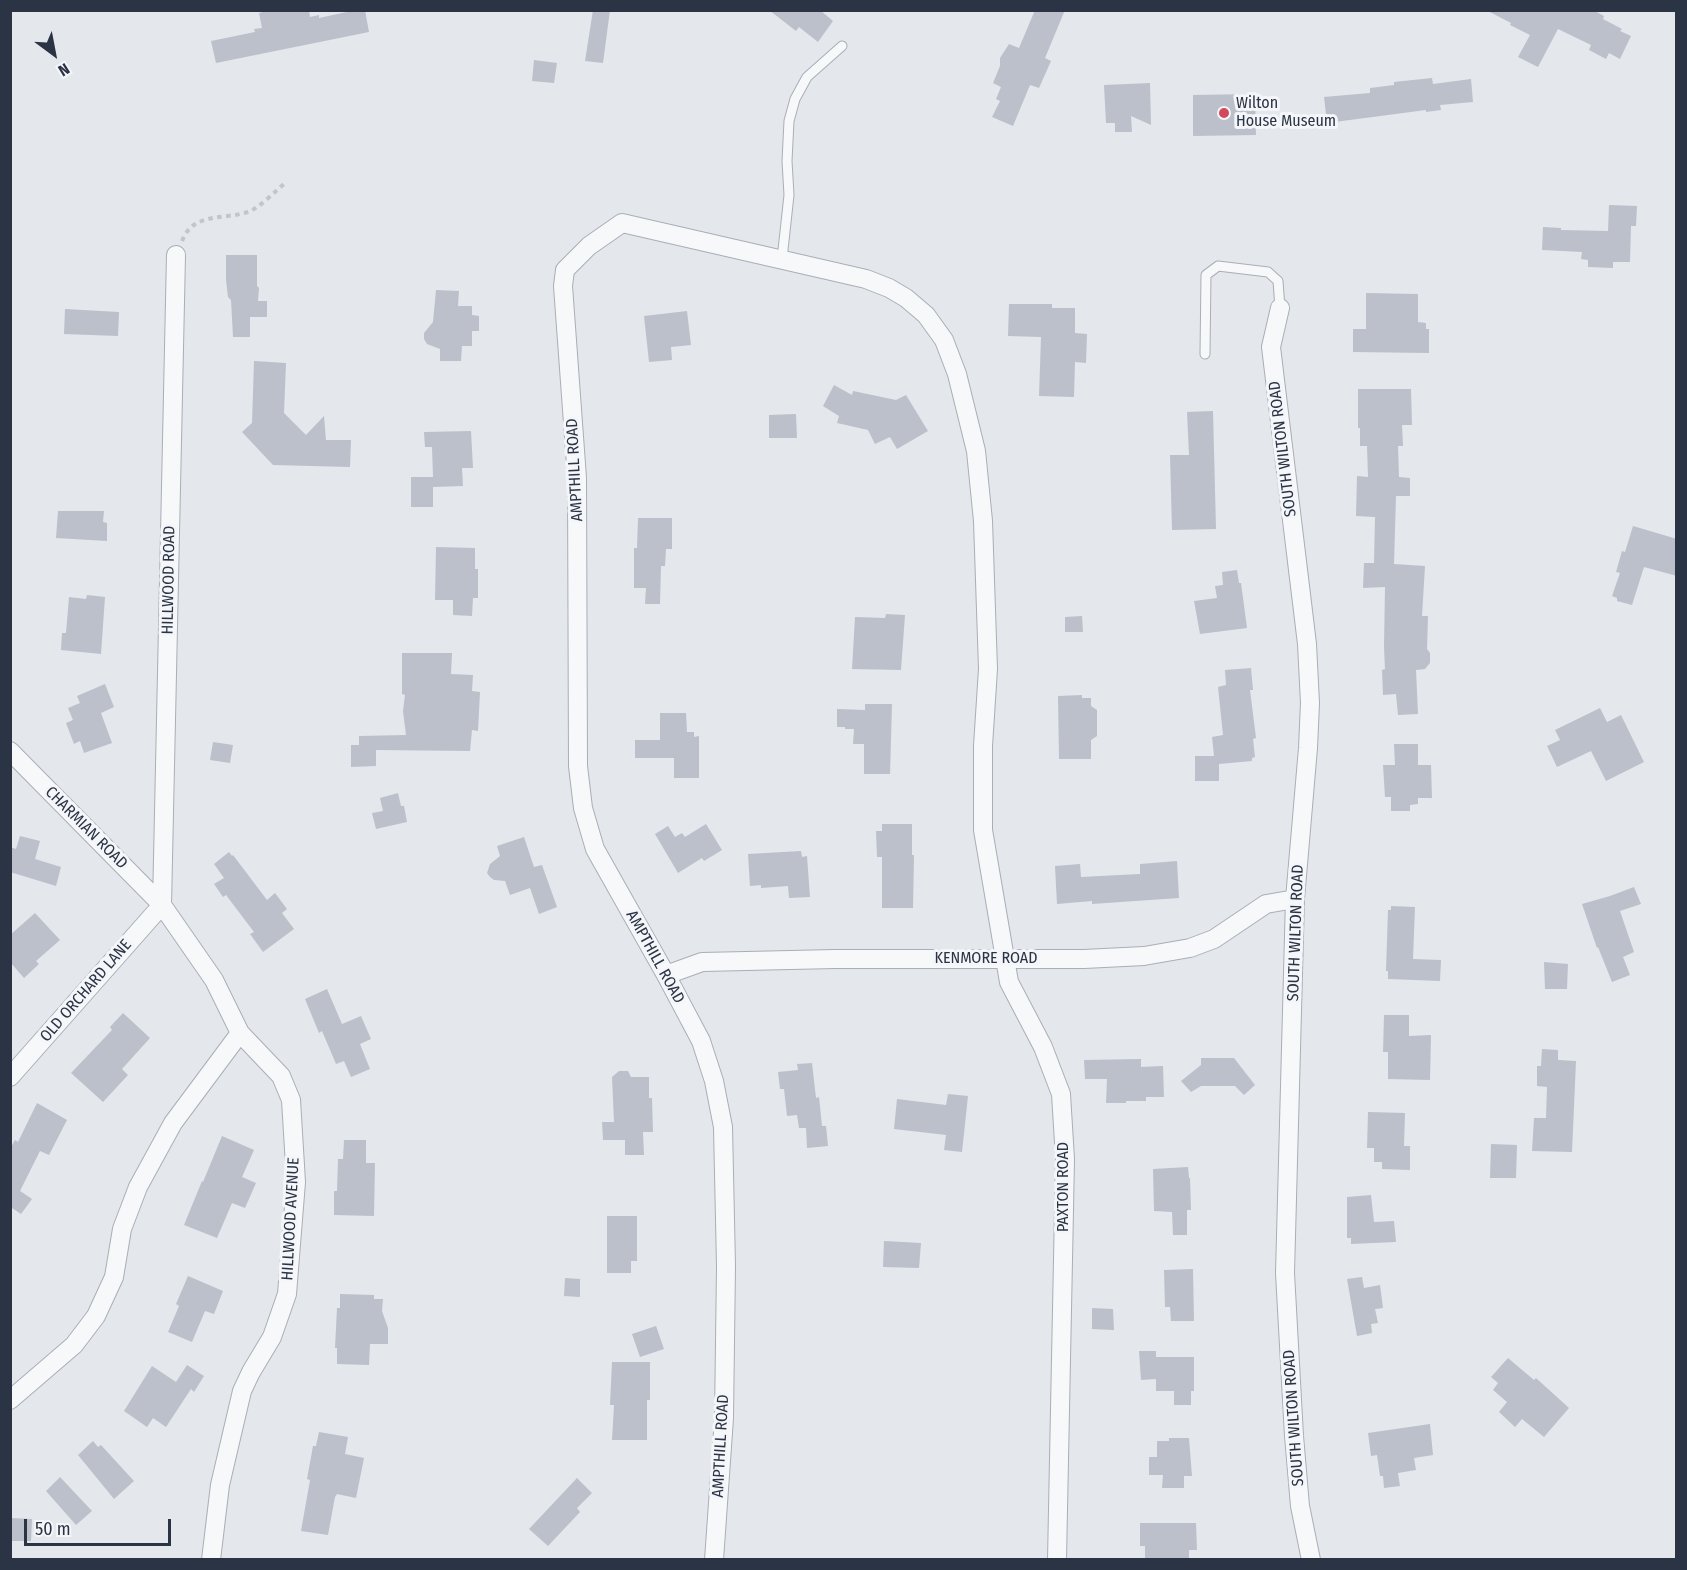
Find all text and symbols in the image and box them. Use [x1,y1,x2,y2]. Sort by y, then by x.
north arrow [24,24,84,84]
text: N [55,59,73,80]
place label: Wilton House Museum [1236,94,1336,132]
marker: Wilton House Museum [1217,106,1231,120]
street label: SOUTH WILTON ROAD [1265,380,1301,518]
street label: AMPTHILL ROAD [563,418,587,522]
street label: HILLWOOD ROAD [158,525,180,635]
street label: CHARMIAN ROAD [41,783,131,873]
street label: SOUTH WILTON ROAD [1284,864,1308,1002]
street label: AMPTHILL ROAD [622,907,688,1007]
street label: OLD ORCHARD LANE [36,936,136,1046]
street label: KENMORE ROAD [934,949,1038,969]
street label: PAXTON ROAD [1054,1142,1074,1232]
street label: HILLWOOD AVENUE [278,1157,304,1281]
street label: SOUTH WILTON ROAD [1280,1349,1308,1487]
street label: AMPTHILL ROAD [709,1394,733,1498]
scale bar [27,1507,174,1545]
text: 50 m [35,1518,71,1540]

